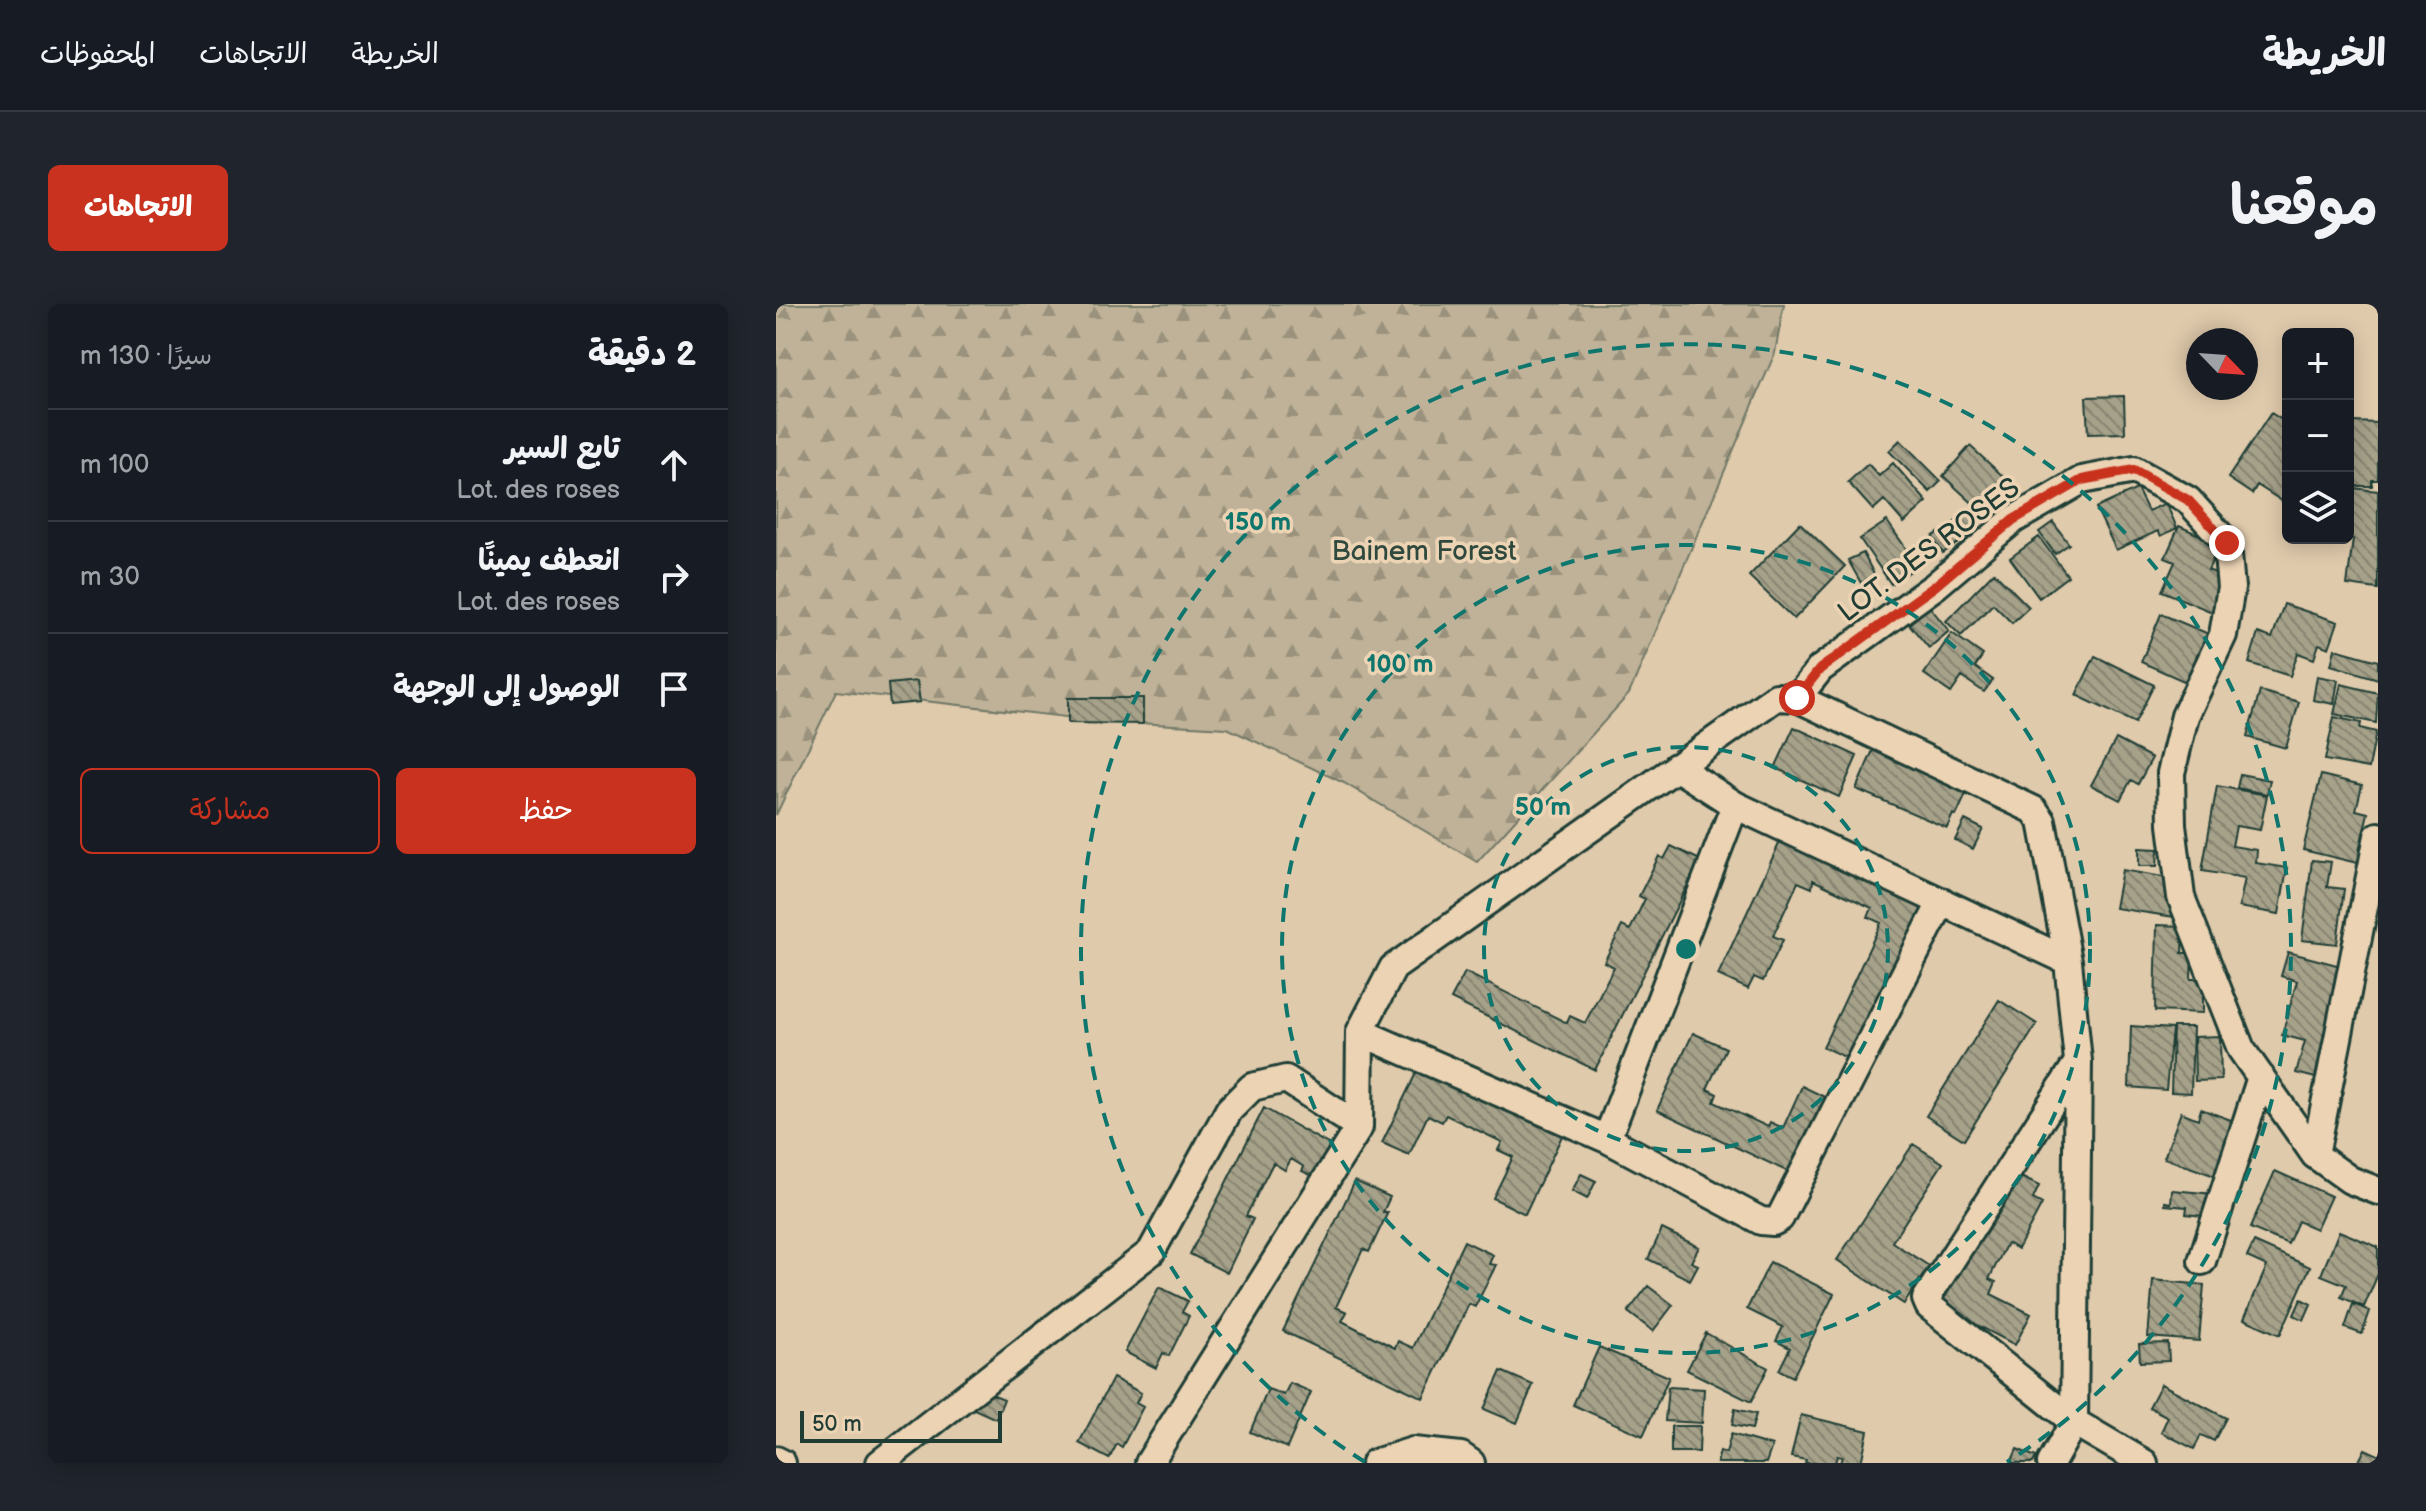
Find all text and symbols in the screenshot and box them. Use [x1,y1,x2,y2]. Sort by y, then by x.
text: الخريطة [2262,32,2386,77]
text: المحفوظات [40,38,155,71]
text: الاتجاهات [199,38,307,71]
text: الخريطة [351,38,439,71]
button: الاتجاهات [48,165,228,251]
text: موقعنا [2230,174,2378,241]
north arrow [2186,328,2258,400]
map controls [2282,328,2354,544]
button: + [2282,328,2354,400]
text: 2 دقيقة [588,334,696,375]
text: سيرًا · 130 m [80,341,212,372]
button: − [2282,400,2354,472]
text: تابع السير [505,431,620,467]
icon: ahead [652,443,696,487]
text: 100 m [80,450,149,481]
street label: LOT. DES ROSES [1832,471,2026,629]
button: layers [2282,472,2354,544]
text: Lot. des roses [456,475,620,506]
text: 150 m [1225,508,1291,537]
route end [2209,525,2245,561]
park label: Bainem Forest [1331,535,1517,568]
text: انعطف يمينًا [478,543,620,579]
icon: right [652,555,696,599]
text: 30 m [80,562,140,593]
text: Lot. des roses [456,587,620,618]
text: 100 m [1367,650,1433,679]
icon: arrive [652,667,696,711]
text: الوصول إلى الوجهة [393,670,620,706]
route start [1779,680,1815,716]
button: مشاركة [80,768,380,854]
button: حفظ [396,768,696,854]
text: 50 m [1515,793,1571,822]
centre of rings [1672,935,1700,963]
scale bar [800,1407,1002,1443]
text: 50 m [812,1411,862,1438]

